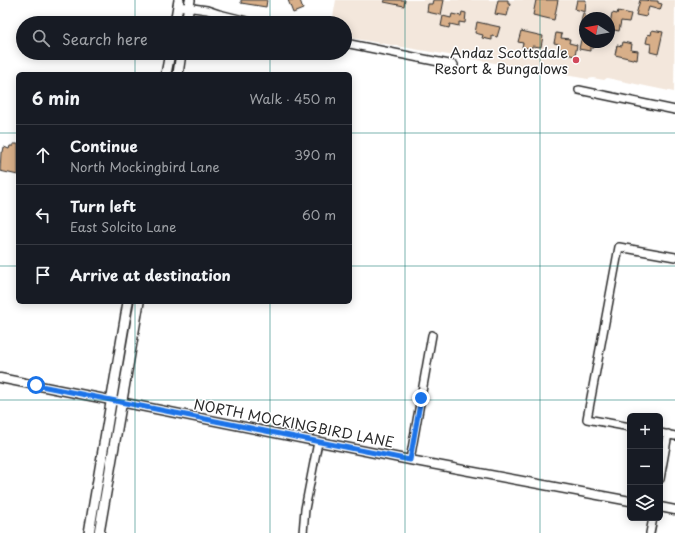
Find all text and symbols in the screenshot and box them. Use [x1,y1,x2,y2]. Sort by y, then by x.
north arrow [579,12,615,48]
search box [16,16,352,60]
icon: search [30,27,52,49]
text: Search here [62,27,148,50]
place label: Andaz Scottsdale Resort & Bungalows [434,42,568,79]
marker: Andaz Scottsdale Resort & Bungalows [571,55,581,65]
text: 6 min [32,85,80,111]
text: Walk · 450 m [250,89,336,108]
text: Continue [70,134,138,157]
icon: ahead [32,144,54,166]
text: 390 m [294,145,336,164]
text: North Mockingbird Lane [70,157,220,176]
text: Turn left [70,194,136,217]
icon: left [32,204,54,226]
text: 60 m [302,205,336,224]
text: East Solcito Lane [70,217,176,236]
text: Arrive at destination [70,263,231,286]
icon: arrive [32,264,54,286]
route start [27,376,45,394]
route end [412,389,430,407]
street label: NORTH MOCKINGBIRD LANE [192,393,396,453]
map controls [627,413,663,521]
button: + [627,413,663,449]
button: − [627,449,663,485]
button: layers [627,485,663,521]

